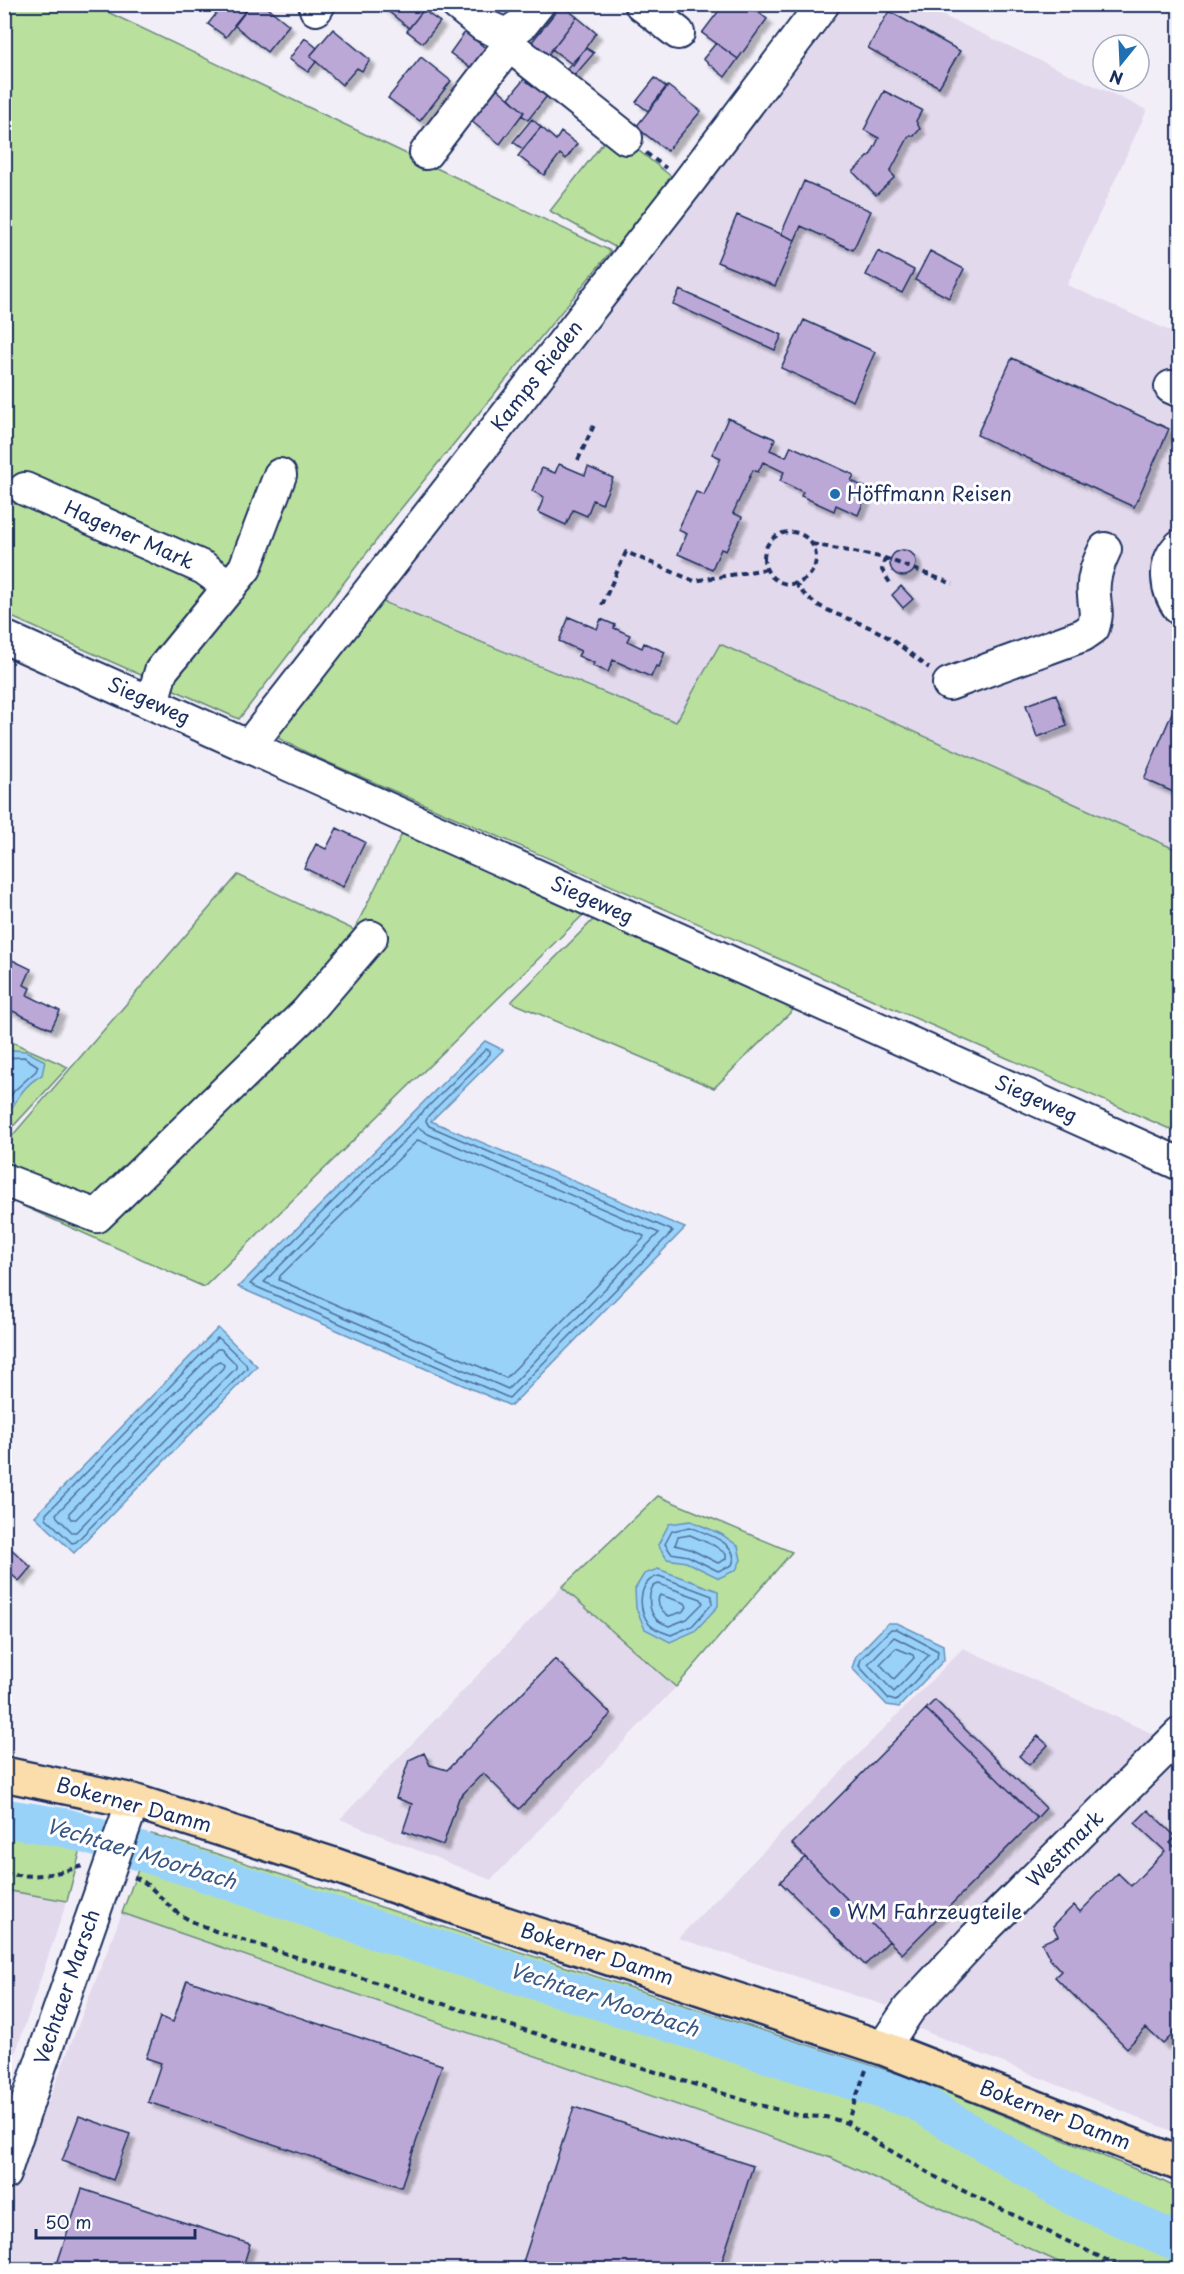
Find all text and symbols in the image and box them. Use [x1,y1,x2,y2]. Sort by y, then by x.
north arrow [1091,33,1151,93]
text: N [1106,65,1126,92]
street label: Kamps Rieden [483,313,589,437]
place label: Höffmann Reisen [847,478,1012,508]
marker: Höffmann Reisen [828,487,842,501]
street label: Hagener Mark [60,492,199,576]
street label: Siegeweg [103,669,196,732]
street label: Siegeweg [546,868,639,931]
street label: Siegeweg [990,1067,1083,1130]
street label: Bokerner Damm [53,1769,215,1839]
street label: Westmark [1019,1803,1110,1894]
water label: Vechtaer Moorbach [43,1808,241,1896]
place label: WM Fahrzeugteile [847,1896,1023,1926]
street label: Vechtaer Marsch [25,1905,107,2068]
marker: WM Fahrzeugteile [828,1905,842,1919]
street label: Bokerner Damm [517,1914,678,1992]
water label: Vechtaer Moorbach [506,1952,704,2044]
street label: Bokerner Damm [975,2071,1135,2157]
scale bar [36,2202,195,2240]
text: 50 m [45,2208,92,2235]

